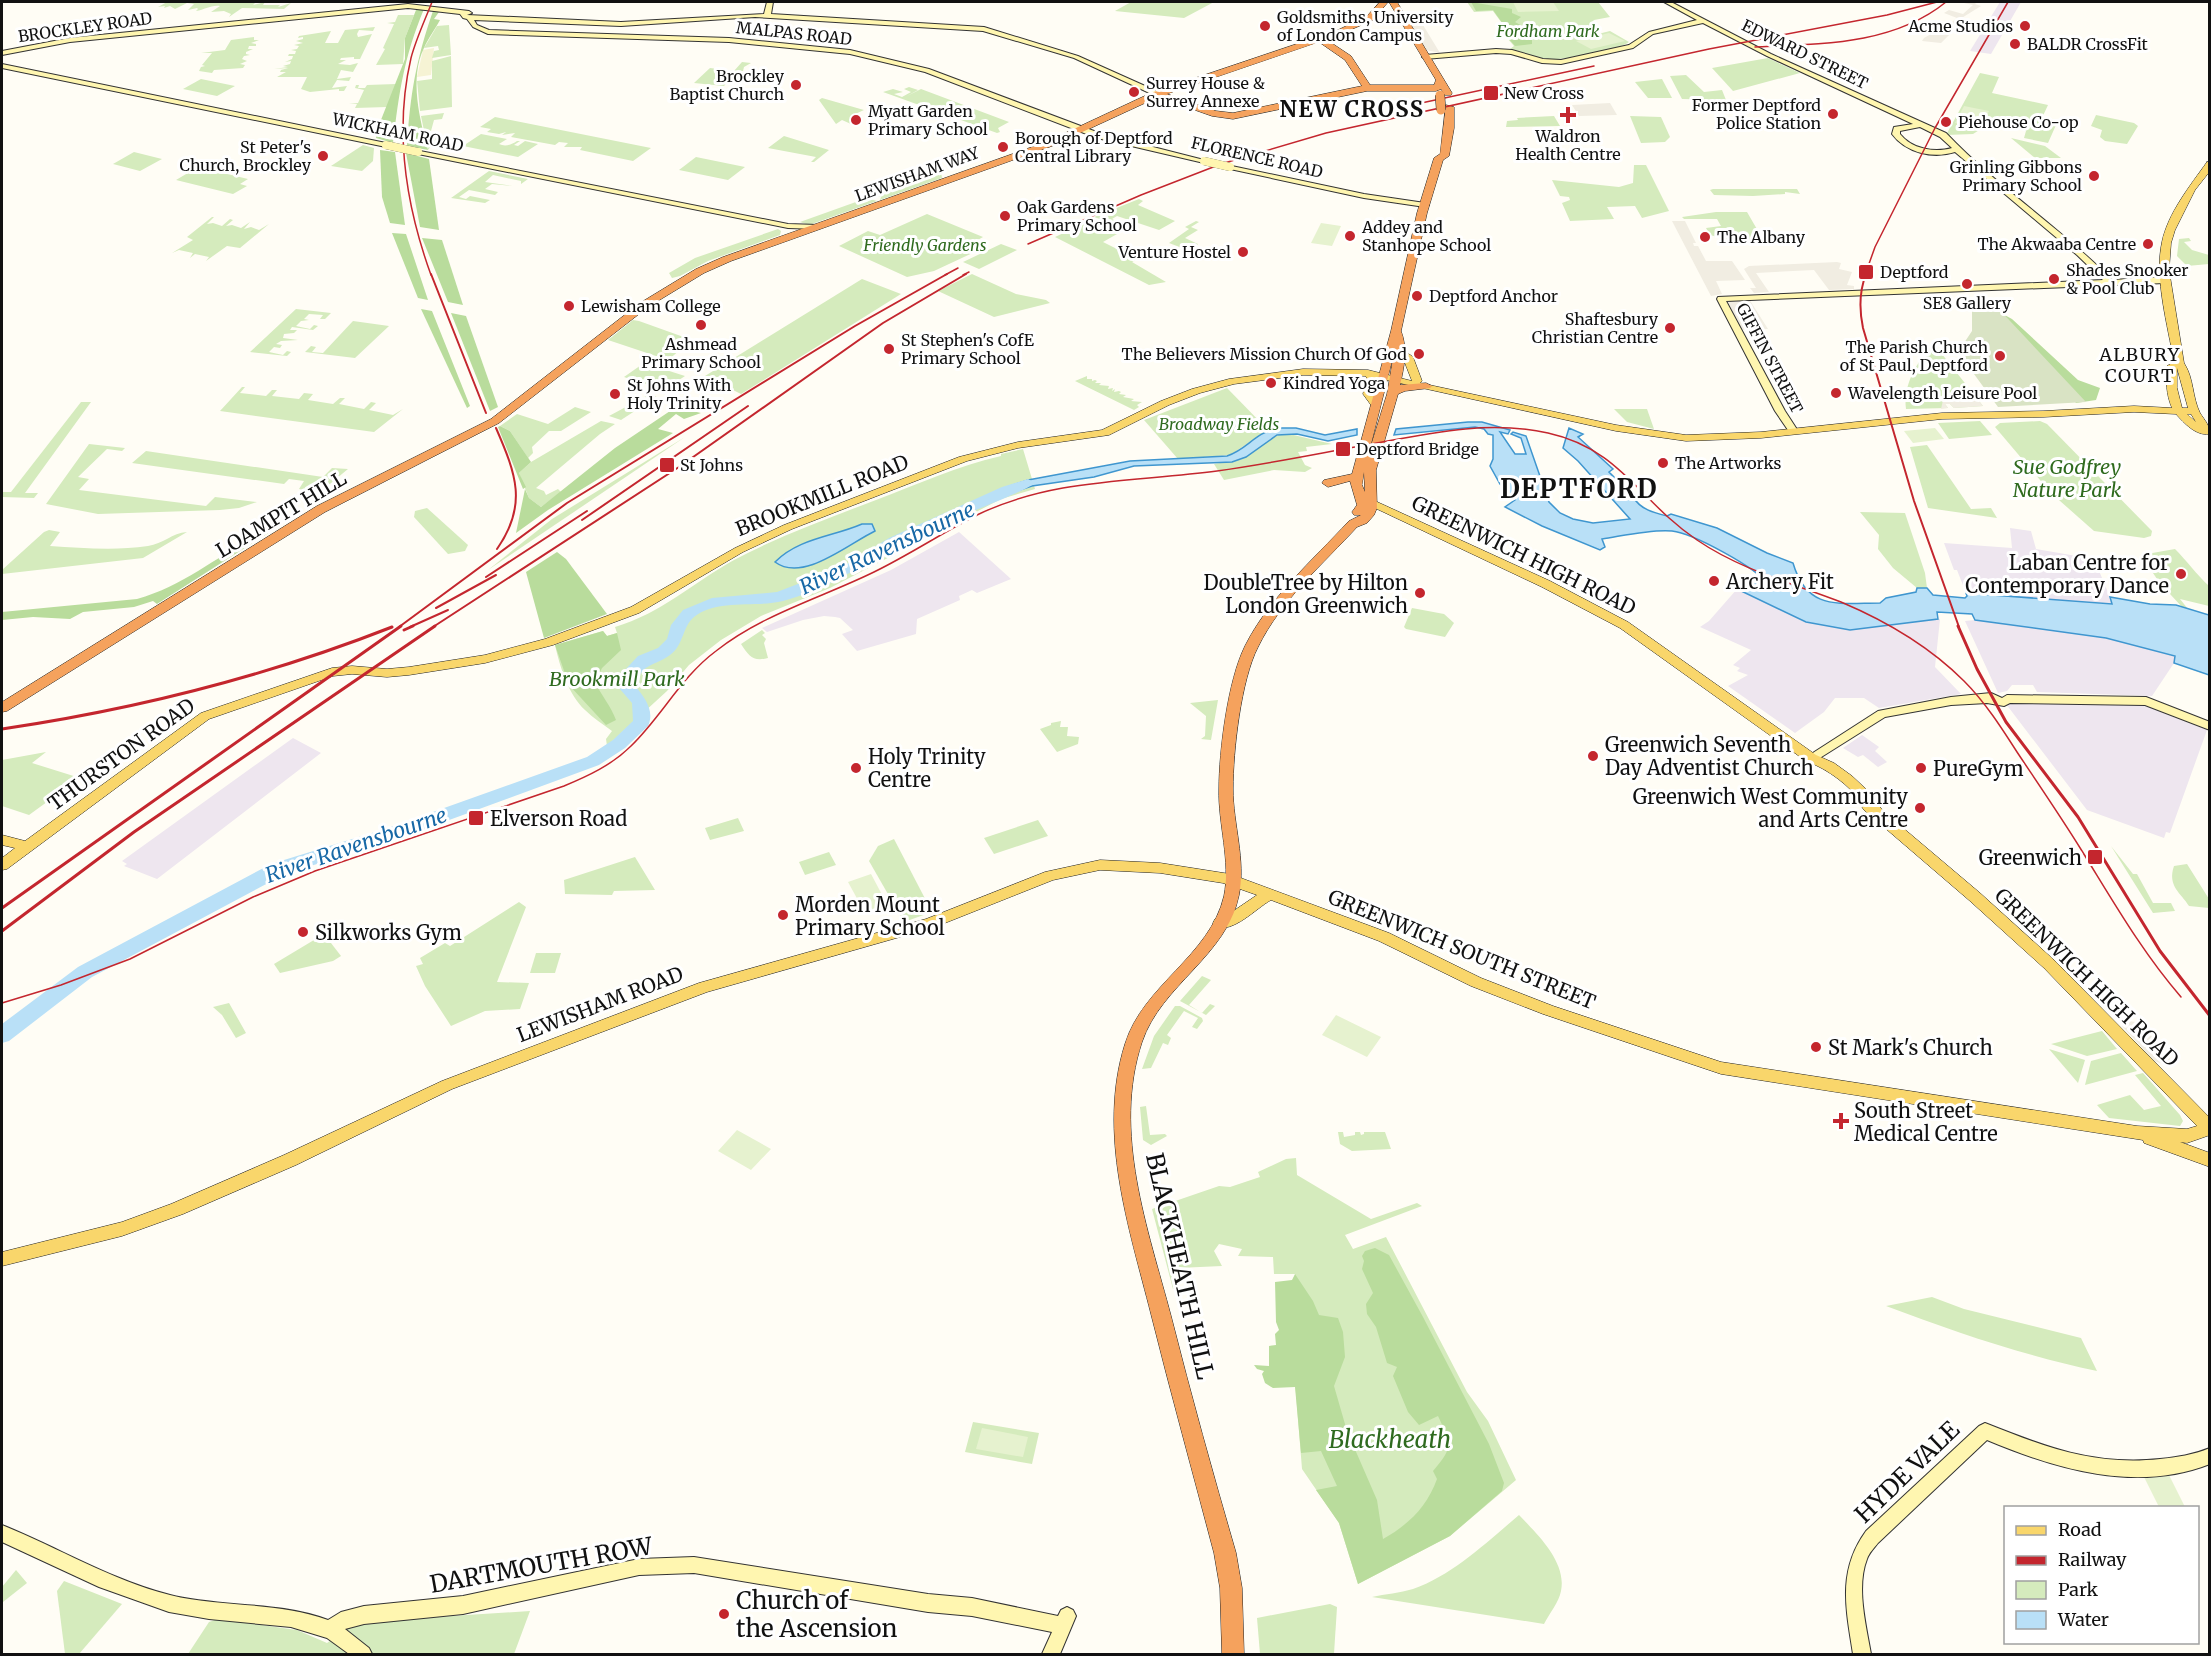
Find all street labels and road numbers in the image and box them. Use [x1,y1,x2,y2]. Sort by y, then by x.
street label: BROCKLEY ROAD [17,8,153,46]
street label: EDWARD STREET [1739,15,1871,93]
street label: MALPAS ROAD [735,17,853,49]
street label: WICKHAM ROAD [330,108,465,156]
street label: FLORENCE ROAD [1189,132,1325,182]
street label: LEWISHAM WAY [852,142,982,206]
street label: GIFFIN STREET [1733,299,1807,417]
street label: BROOKMILL ROAD [732,449,912,541]
street label: LOAMPIT HILL [211,465,351,563]
street label: GREENWICH HIGH ROAD [1408,490,1640,620]
street label: THURSTON ROAD [43,692,199,816]
street label: GREENWICH HIGH ROAD [1990,883,2184,1071]
street label: GREENWICH SOUTH STREET [1325,884,1600,1014]
street label: LEWISHAM ROAD [513,961,687,1047]
street label: BLACKHEATH HILL [1139,1150,1221,1382]
street label: HYDE VALE [1848,1414,1966,1530]
street label: DARTMOUTH ROW [427,1530,656,1600]

